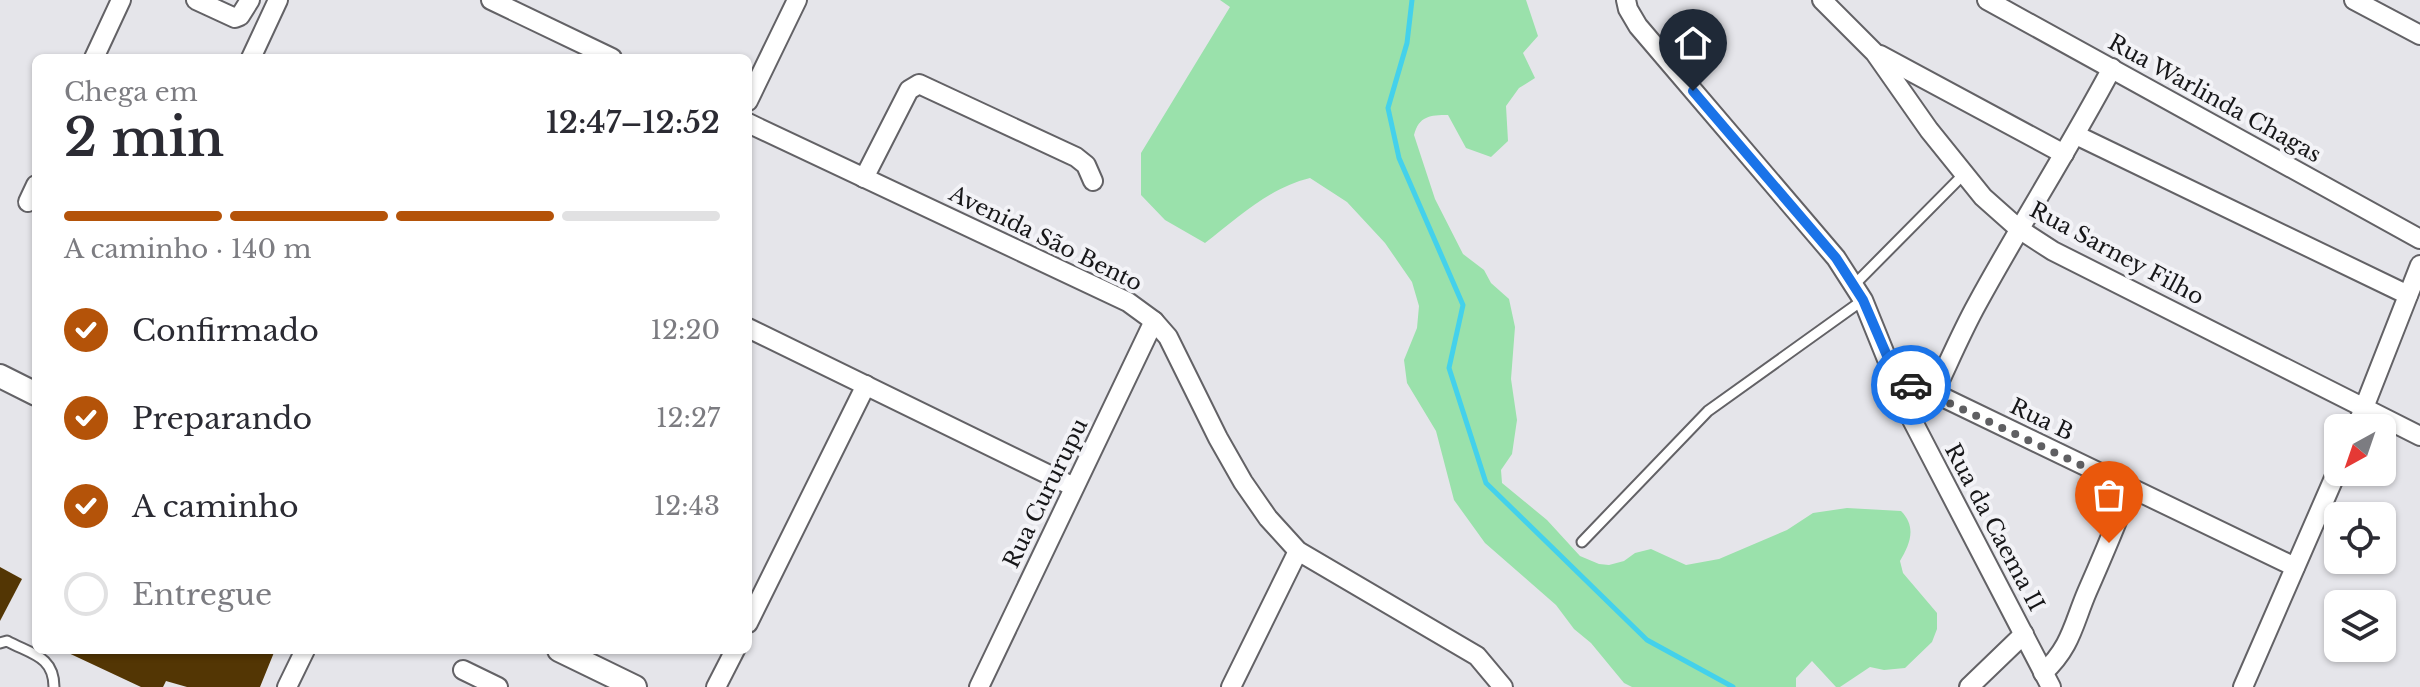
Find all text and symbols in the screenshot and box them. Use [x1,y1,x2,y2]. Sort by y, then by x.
pin [1659,9,1727,91]
icon: home [1671,21,1715,65]
street label: Rua Warlinda Chagas [2104,29,2326,168]
text: Chega em [64,76,198,108]
text: 12:47–12:52 [546,104,720,141]
text: 2 min [64,106,224,170]
street label: Avenida São Bento [944,180,1147,297]
street label: Rua Sarney Filho [2025,196,2208,311]
text: A caminho · 140 m [64,233,311,265]
icon: check [64,308,108,352]
text: Confirmado [132,312,319,349]
text: 12:20 [650,314,720,346]
courier [1871,345,1951,425]
icon: car [1889,363,1933,407]
street label: Rua B [2006,393,2078,446]
icon: check [64,396,108,440]
text: Preparando [132,400,312,437]
text: 12:27 [656,402,720,434]
street label: Rua Cururupu [998,414,1093,572]
north arrow [2324,414,2396,486]
map controls [2324,414,2396,662]
street label: Rua da Caema II [1939,439,2050,616]
pin [2075,461,2143,543]
icon: bag [2087,473,2131,517]
icon: check [64,484,108,528]
text: A caminho [132,488,299,525]
text: 12:43 [654,490,720,522]
button: locate [2324,502,2396,574]
text: Entregue [132,576,272,613]
button: layers [2324,590,2396,662]

